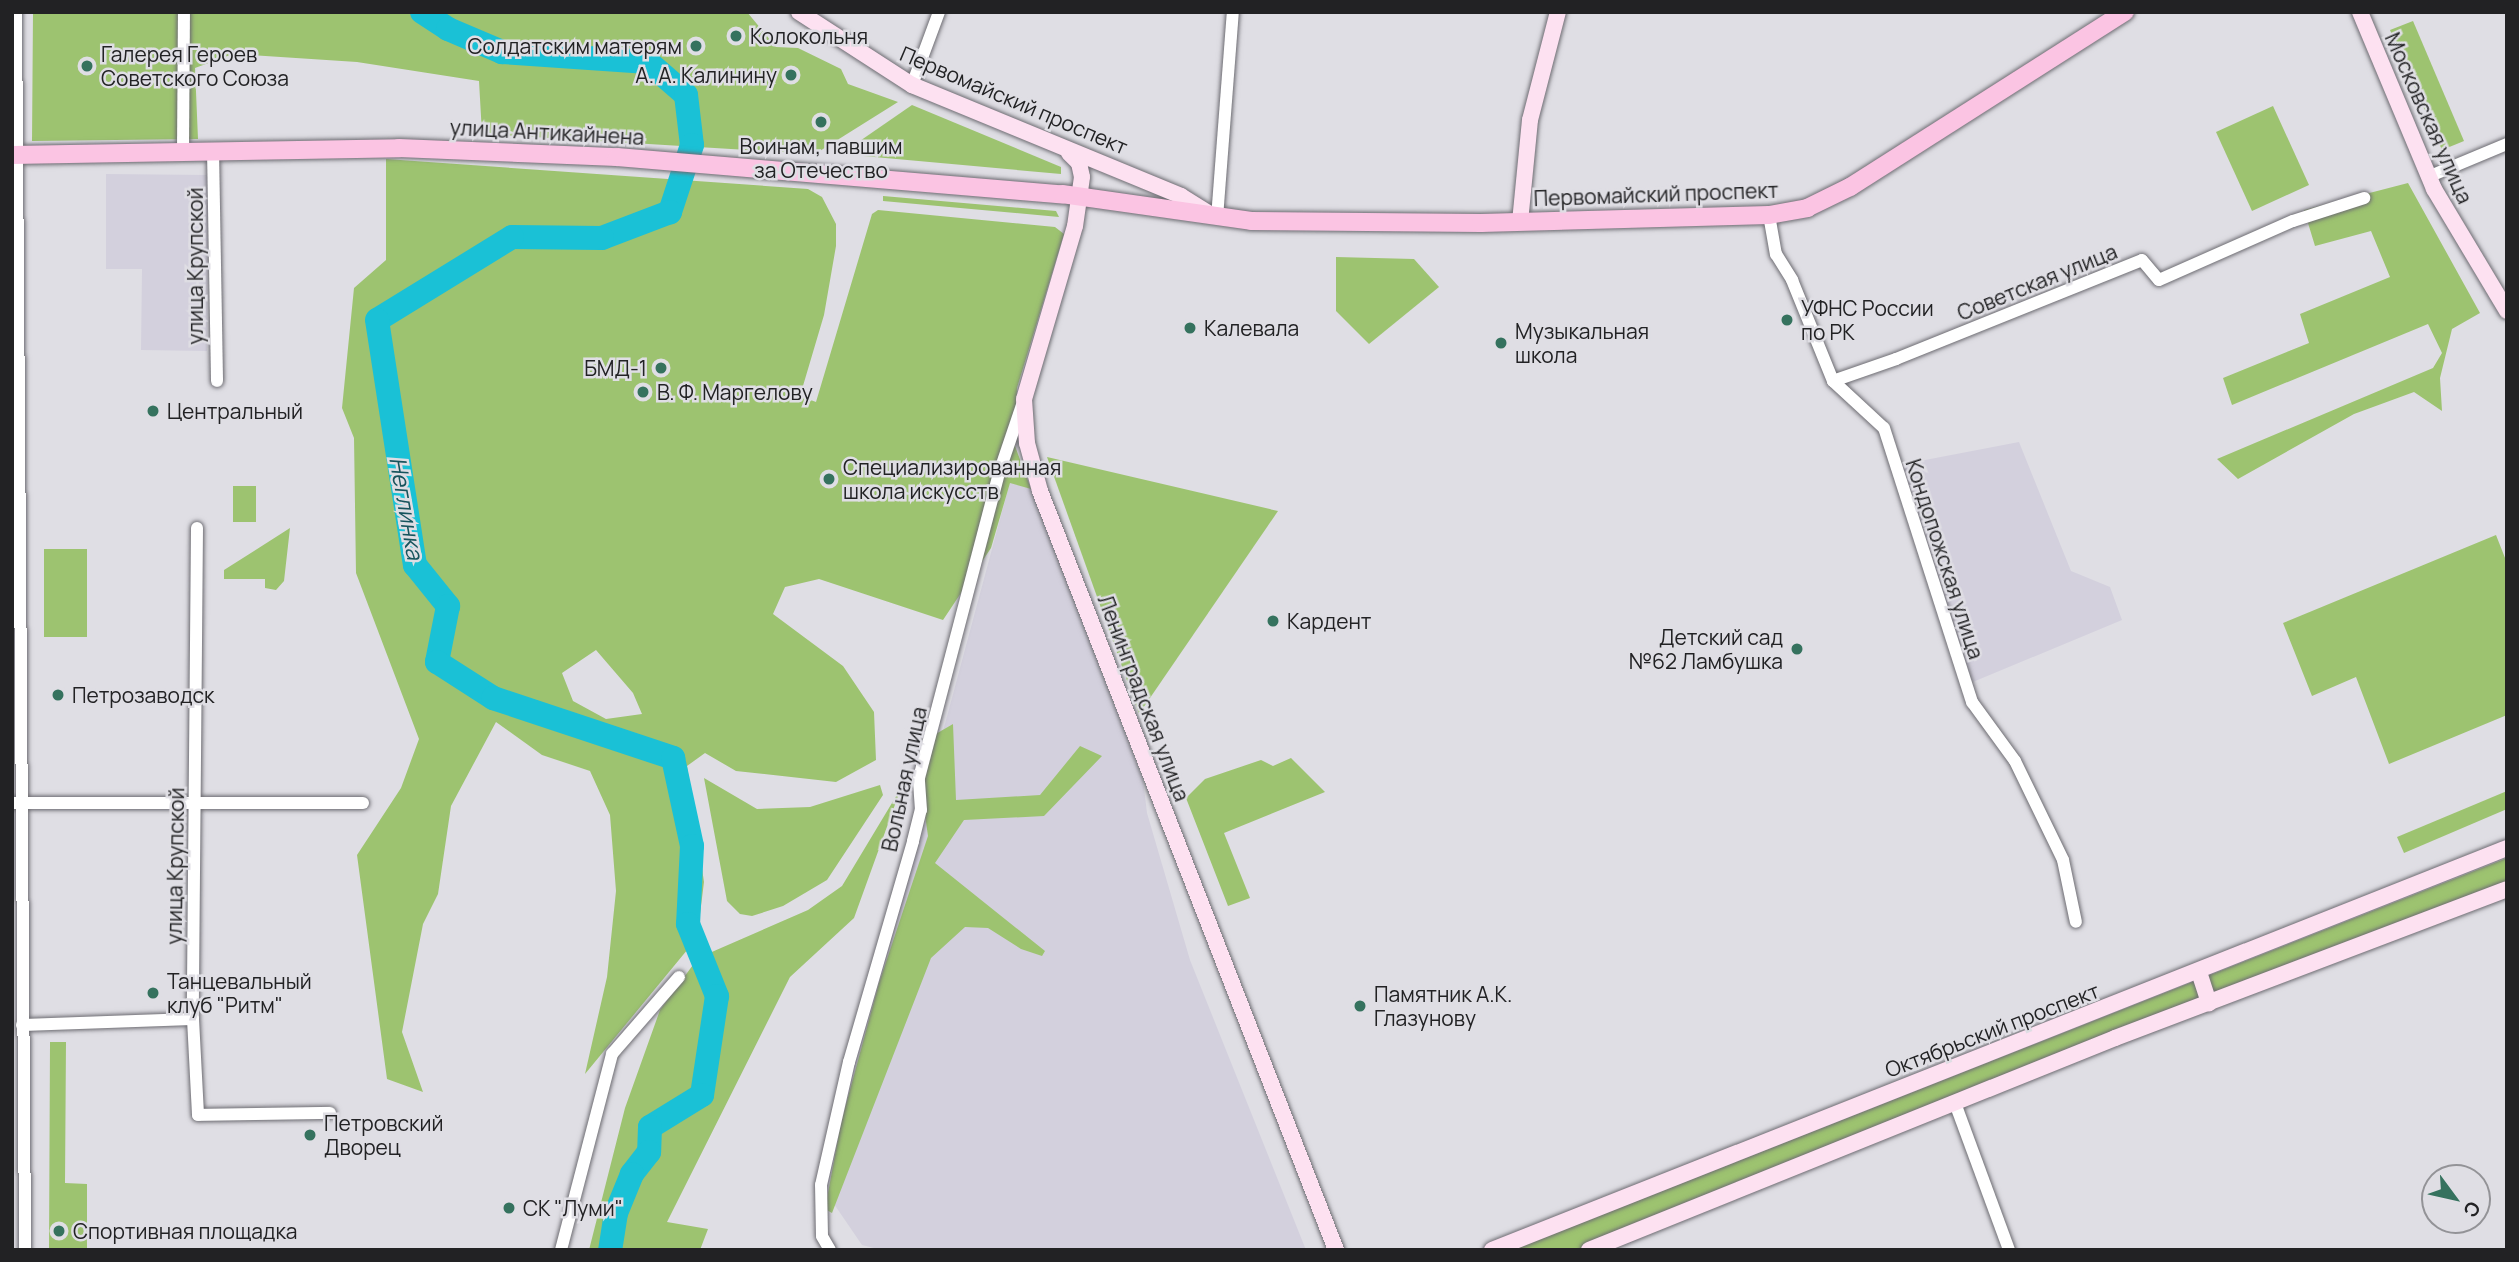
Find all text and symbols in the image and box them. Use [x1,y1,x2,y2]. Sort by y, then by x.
place label: Колокольня [750,23,868,49]
marker: Колокольня [728,28,744,44]
street label: Московская улица [2380,29,2478,207]
place label: Солдатским матерям [467,33,682,59]
marker: Солдатским матерям [688,38,704,54]
place label: Галерея Героев Советского Союза [101,41,289,91]
street label: Первомайский проспект [896,41,1132,159]
marker: Галерея Героев Советского Союза [79,58,95,74]
place label: А. А. Калинину [635,62,777,88]
marker: А. А. Калинину [783,67,799,83]
street label: улица Антикайнена [449,114,645,150]
marker: Воинам, павшим за Отечество [813,114,829,130]
place label: Воинам, павшим за Отечество [740,133,902,183]
street label: Первомайский проспект [1533,177,1779,211]
street label: улица Крупской [182,187,208,345]
street label: Советская улица [1953,238,2121,326]
place label: УФНС России по РК [1801,295,1934,345]
marker: УФНС России по РК [1779,312,1795,328]
place label: Калевала [1204,315,1299,341]
place label: Музыкальная школа [1515,318,1649,368]
marker: Калевала [1182,320,1198,336]
marker: Музыкальная школа [1493,335,1509,351]
place label: БМД-1 [584,355,647,381]
marker: БМД-1 [653,360,669,376]
place label: В. Ф. Маргелову [657,379,813,405]
marker: В. Ф. Маргелову [635,384,651,400]
place label: Центральный [167,398,303,424]
marker: Центральный [145,403,161,419]
place label: Специализированная школа искусств [843,454,1061,504]
water label: Неглинка [384,455,430,561]
street label: Кондопожская улица [1901,456,1989,662]
marker: Специализированная школа искусств [821,471,837,487]
street label: Ленинградская улица [1093,591,1195,805]
place label: Кардент [1287,608,1371,634]
marker: Кардент [1265,613,1281,629]
place label: Детский сад №62 Ламбушка [1629,624,1783,674]
marker: Детский сад №62 Ламбушка [1789,641,1805,657]
place label: Петрозаводск [72,682,215,708]
marker: Петрозаводск [50,687,66,703]
street label: Вольная улица [876,704,932,854]
street label: улица Крупской [161,787,189,945]
place label: Танцевальный клуб "Ритм" [167,968,312,1018]
street label: Октябрьский проспект [1881,978,2103,1082]
place label: Памятник А.К. Глазунову [1374,981,1512,1031]
marker: Танцевальный клуб "Ритм" [145,985,161,1001]
marker: Памятник А.К. Глазунову [1352,998,1368,1014]
place label: Петровский Дворец [324,1110,443,1160]
marker: Петровский Дворец [302,1127,318,1143]
north arrow [2421,1164,2491,1234]
place label: СК "Луми" [523,1195,623,1221]
text: С [2457,1196,2487,1222]
marker: СК "Луми" [501,1200,517,1216]
place label: Спортивная площадка [73,1218,297,1244]
marker: Спортивная площадка [51,1223,67,1239]

